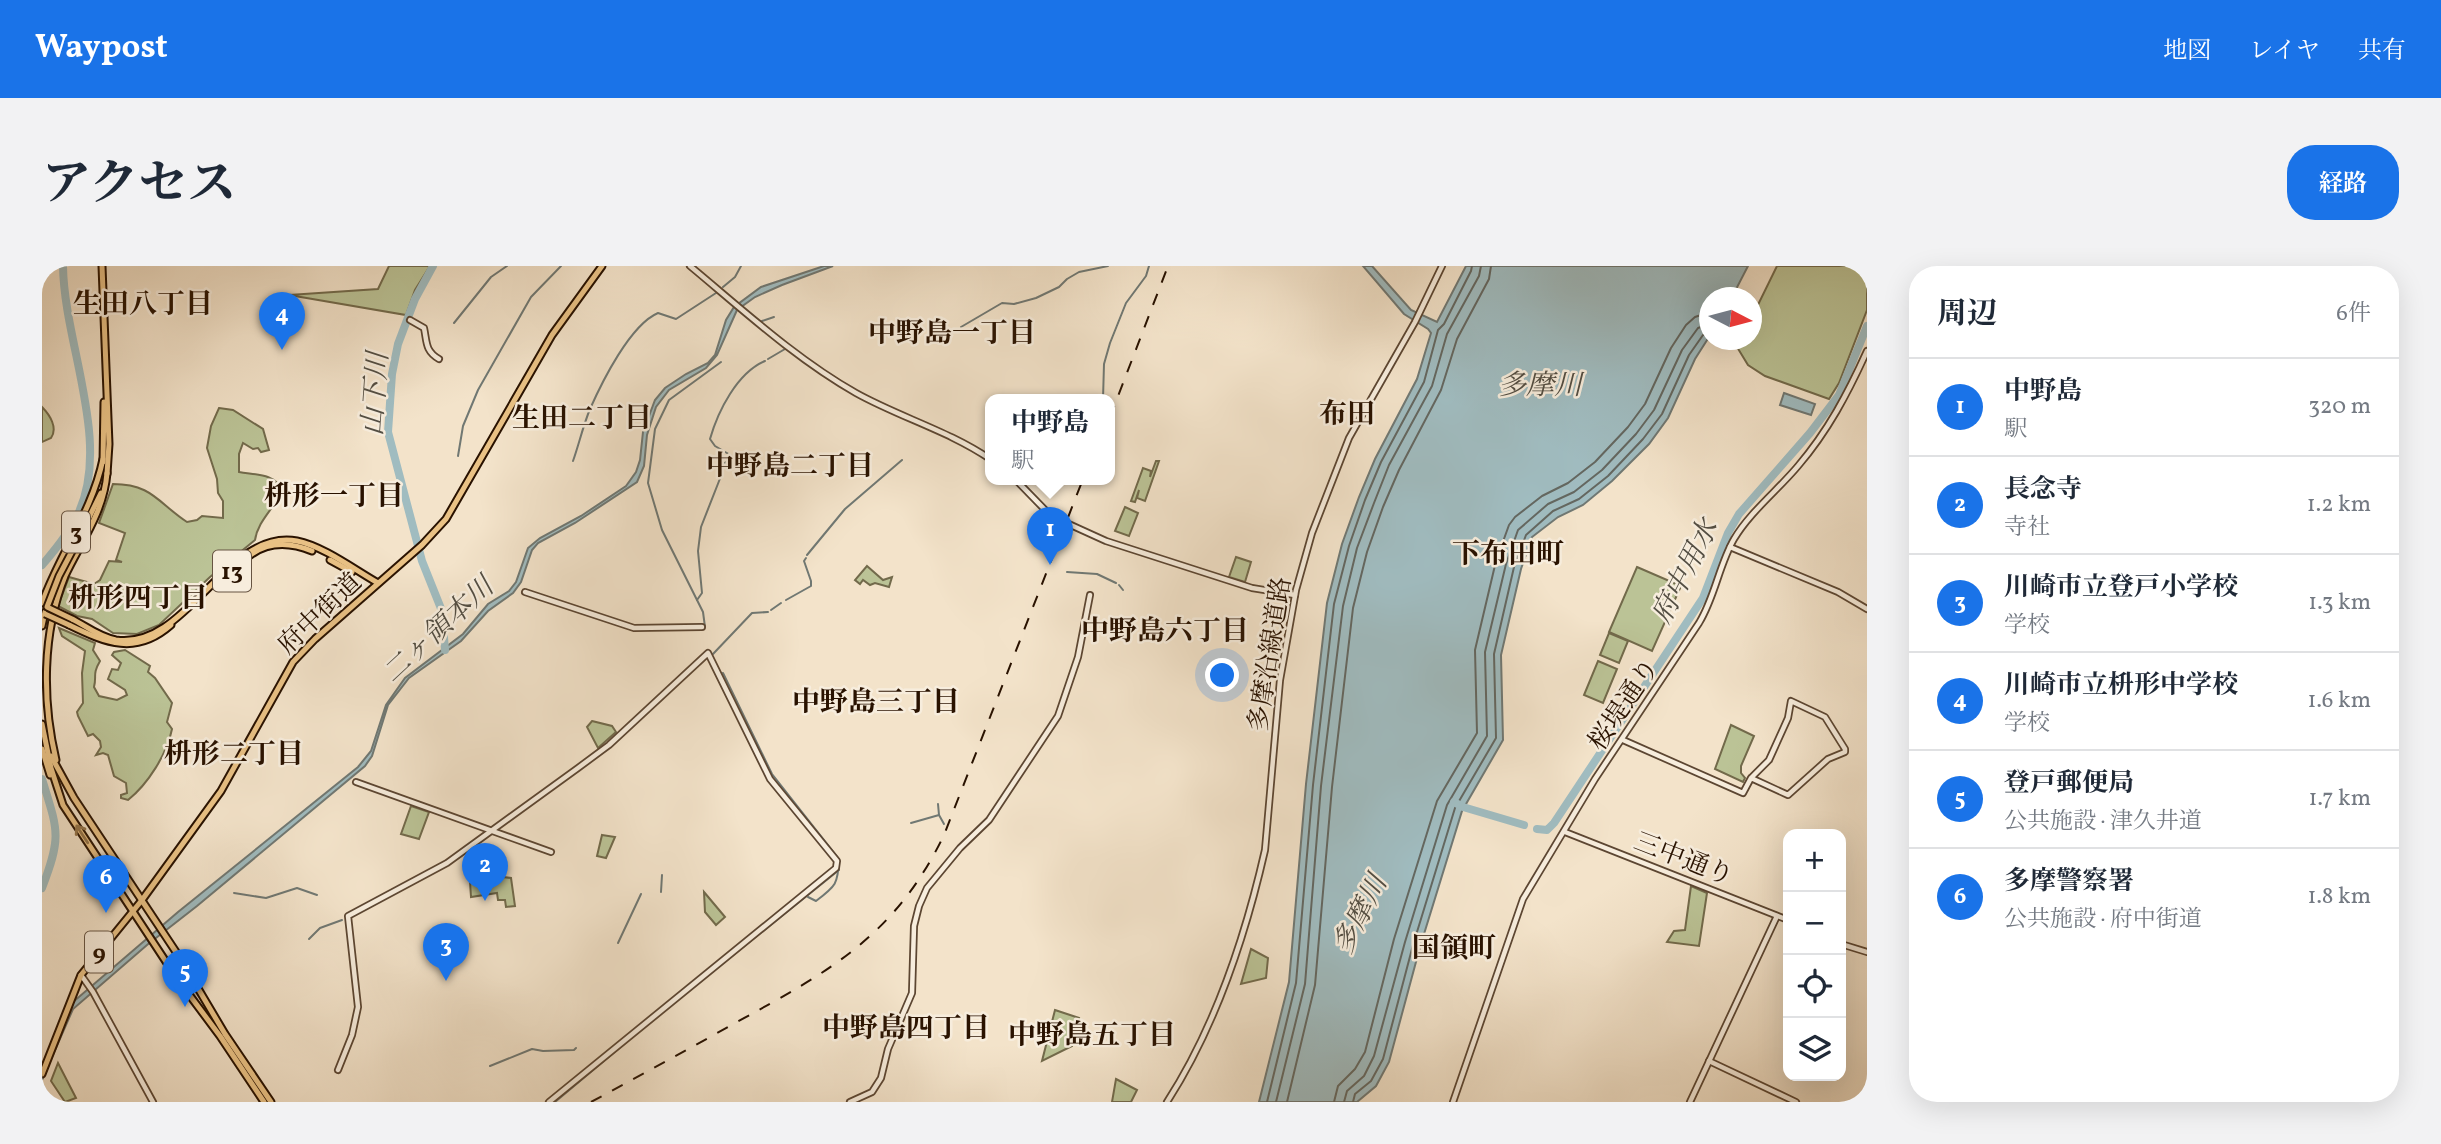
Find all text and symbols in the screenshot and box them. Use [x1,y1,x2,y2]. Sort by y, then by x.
text: Waypost [35,26,168,72]
text: 地図 [2163,35,2211,69]
text: レイヤ [2249,35,2320,69]
text: 共有 [2358,35,2406,69]
button: 経路 [2287,145,2399,220]
text: アクセス [42,152,237,221]
district label: 生田八丁目 [73,286,213,325]
north arrow [1699,287,1762,350]
pin: 4 [259,292,305,350]
text: 周辺 [1937,294,1997,336]
text: 6件 [2336,298,2371,330]
district label: 中野島一丁目 [868,315,1036,354]
water label: 山下川 [354,348,399,437]
water label: 多摩川 [1498,367,1585,406]
text: 中野島 [2004,374,2082,410]
text: 1 [1955,391,1965,423]
text: 320 m [2308,391,2371,423]
popup [985,394,1115,485]
district label: 布田 [1319,396,1375,435]
district label: 生田二丁目 [512,400,652,439]
text: 中野島 [1011,406,1089,442]
text: 駅 [2004,414,2027,446]
text: 駅 [1011,446,1034,478]
district label: 中野島二丁目 [706,448,874,487]
text: 長念寺 [2004,472,2082,508]
district label: 枡形一丁目 [264,478,404,517]
text: 2 [1954,489,1966,521]
text: 1.2 km [2307,489,2371,521]
pin: 1 [1027,507,1073,565]
water label: 府中用水 [1643,511,1730,631]
road number: 3 [62,512,90,552]
text: 寺社 [2004,512,2050,544]
district label: 下布田町 [1452,536,1564,575]
road number: 13 [213,550,251,592]
street label: 府中街道 [270,565,370,664]
water label: 二ヶ領本川 [374,567,505,693]
text: 川崎市立登戸小学校 [2004,570,2238,606]
street label: 多摩沿線道路 [1241,574,1301,734]
district label: 枡形四丁目 [68,580,208,619]
text: 3 [1954,587,1966,619]
text: 1.3 km [2308,587,2371,619]
text: 学校 [2004,610,2050,642]
district label: 中野島六丁目 [1081,613,1249,652]
street label: 桜堤通り [1581,652,1669,758]
your location [1205,658,1239,692]
text: 川崎市立枡形中学校 [2004,668,2238,704]
district label: 中野島三丁目 [792,684,960,723]
text: 4 [1953,685,1967,717]
text: 1.6 km [2308,685,2371,717]
text: 学校 [2004,708,2050,740]
district label: 枡形二丁目 [164,736,304,775]
text: 登戸郵便局 [2004,766,2134,802]
text: 5 [1954,783,1966,815]
text: 1.7 km [2308,783,2371,815]
text: 公共施設 · 津久井道 [2004,806,2202,838]
street label: 三中通り [1628,824,1738,895]
one-way arrow [75,825,89,844]
map controls [1783,829,1846,1081]
button: + [1783,829,1846,892]
pin: 2 [462,843,508,901]
pin: 6 [83,855,129,913]
text: 多摩警察署 [2004,864,2134,900]
water label: 多摩川 [1325,866,1399,961]
text: 6 [1954,881,1966,913]
text: 1.8 km [2307,881,2371,913]
button: − [1783,892,1846,955]
text: 公共施設 · 府中街道 [2004,904,2202,936]
pin: 3 [423,923,469,981]
district label: 国領町 [1412,930,1496,969]
road number: 9 [85,932,113,972]
pin: 5 [162,949,208,1007]
button: locate [1783,955,1846,1018]
district label: 中野島四丁目 [822,1010,990,1049]
district label: 中野島五丁目 [1008,1017,1176,1056]
button: layers [1783,1018,1846,1081]

